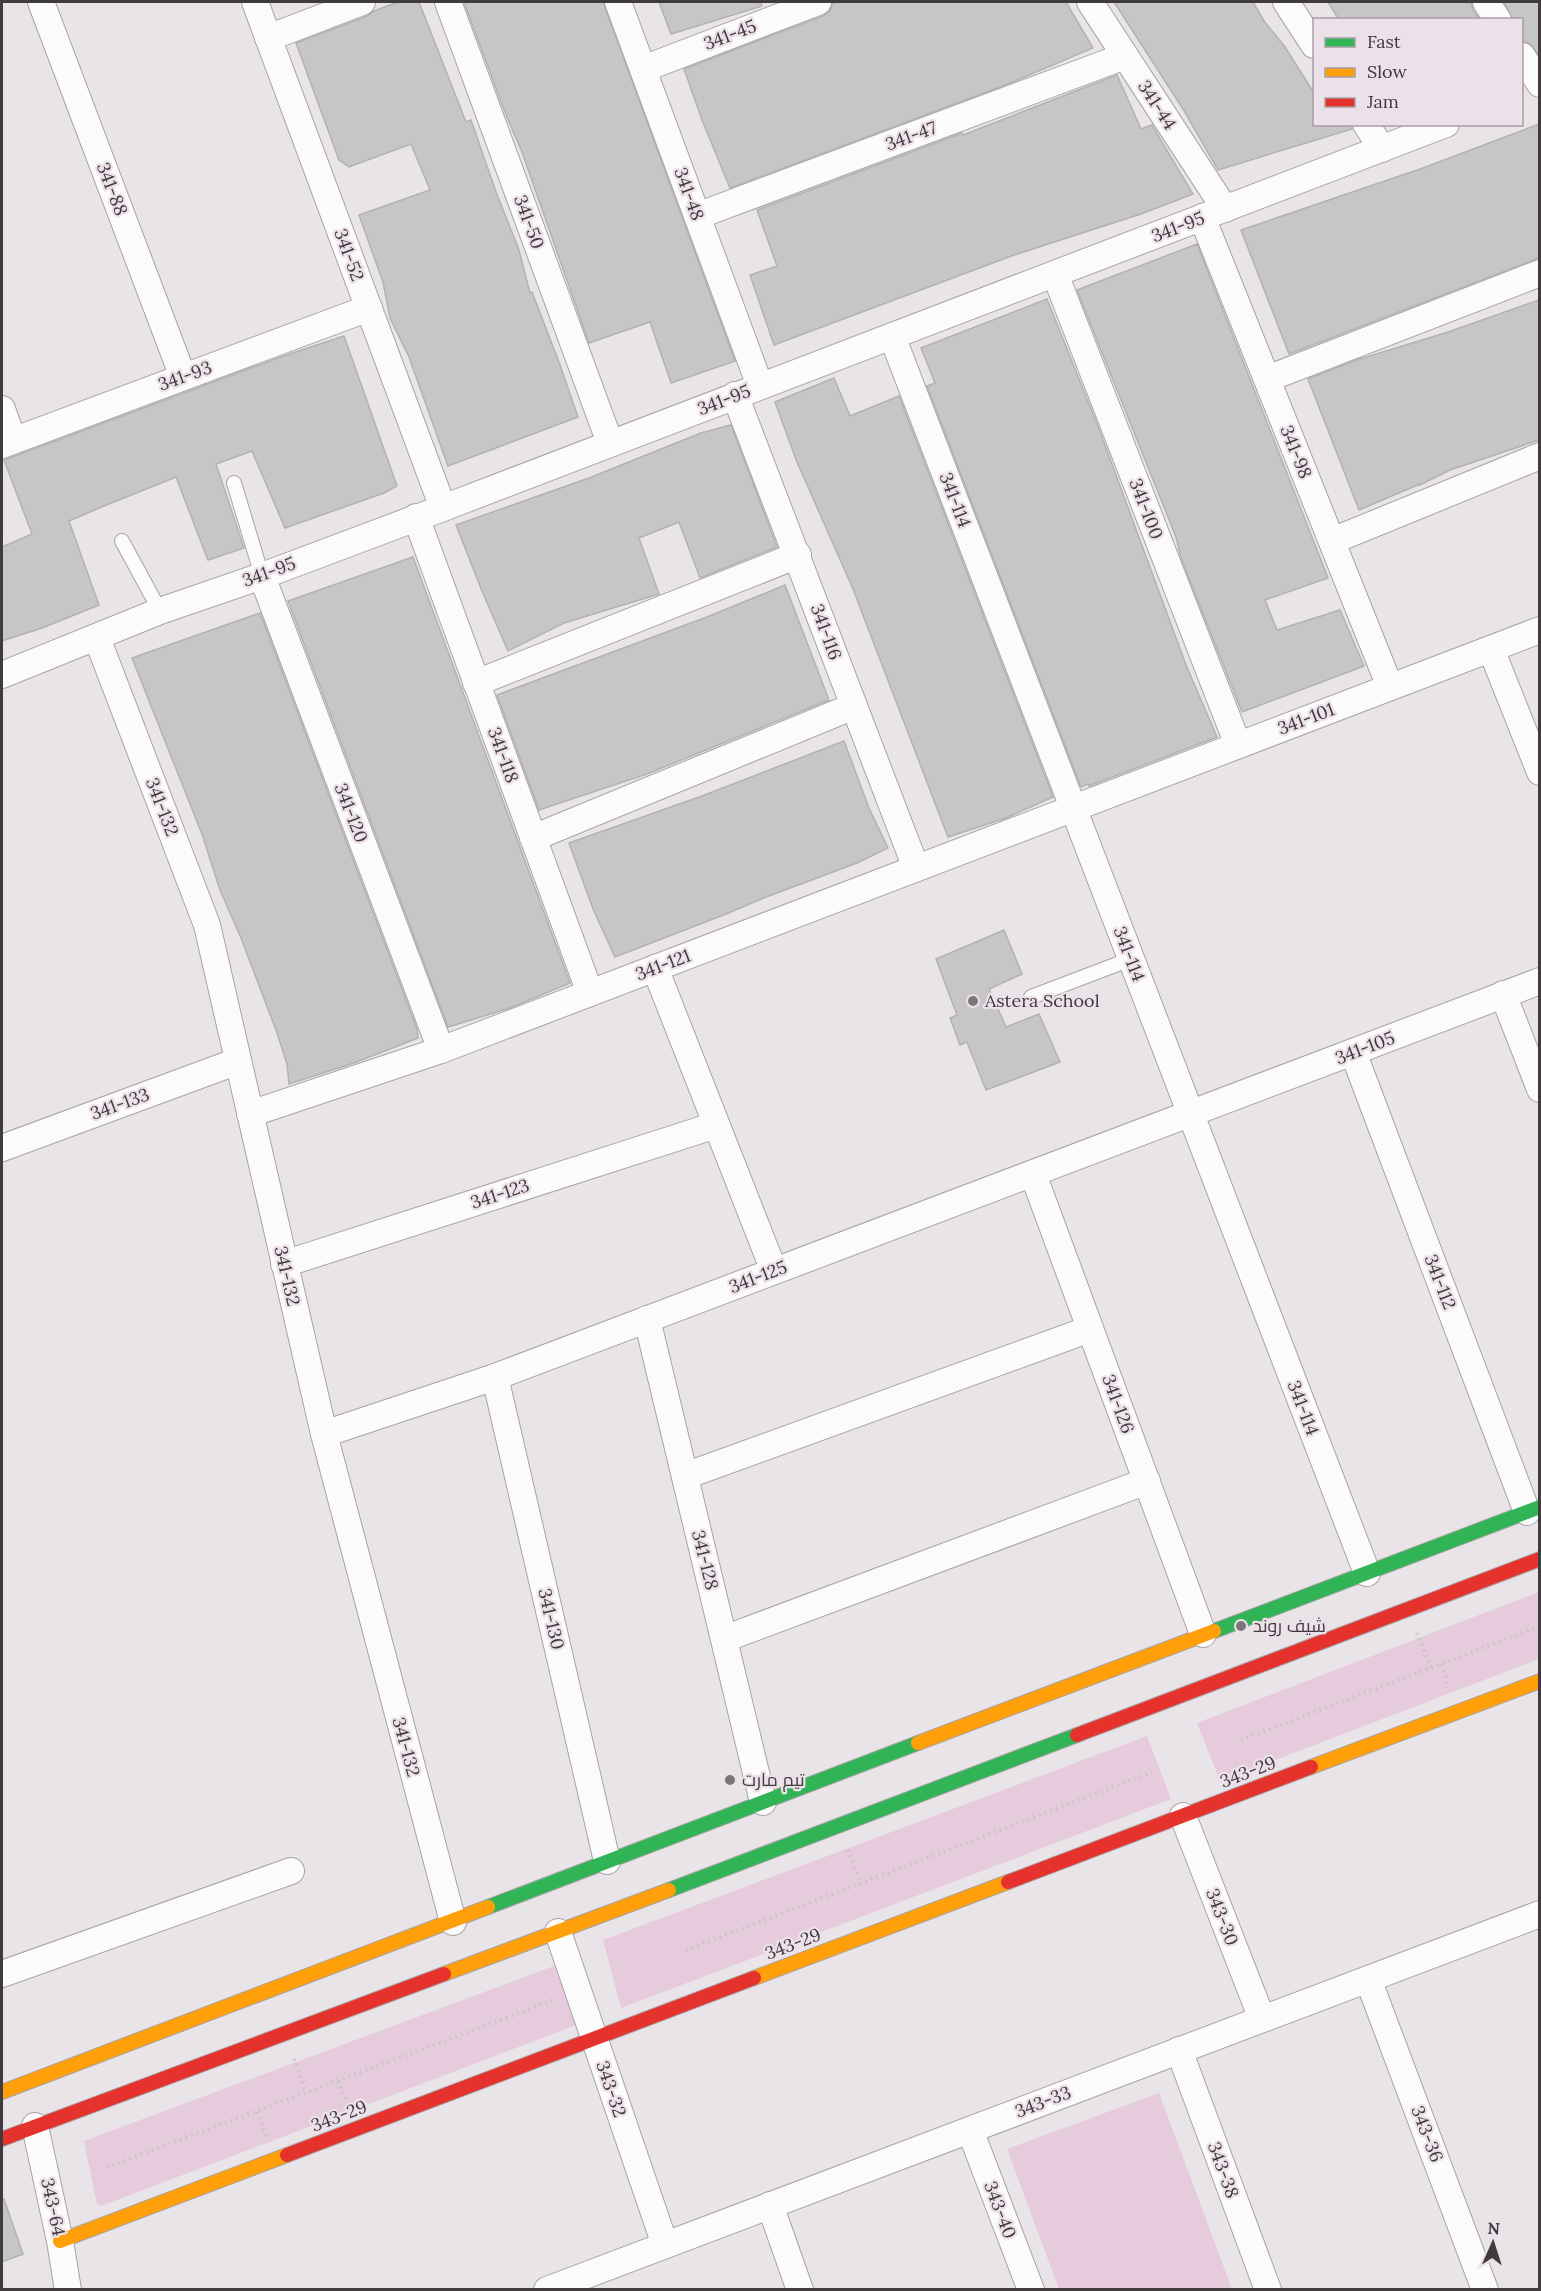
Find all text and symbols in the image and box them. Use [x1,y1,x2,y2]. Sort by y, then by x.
street label: 341-45 [700,14,759,55]
legend [1313,18,1523,126]
text: Fast [1367,30,1401,53]
text: Slow [1367,60,1407,83]
street label: 341-44 [1133,76,1182,134]
text: Jam [1366,90,1399,113]
street label: 341-47 [882,116,940,155]
street label: 341-88 [92,159,133,219]
street label: 341-48 [669,164,710,224]
street label: 341-50 [509,192,550,252]
street label: 341-95 [1148,206,1208,247]
street label: 341-52 [329,225,370,284]
street label: 341-93 [155,355,215,396]
street label: 341-95 [694,379,754,420]
street label: 341-98 [1275,422,1318,482]
street label: 341-114 [934,469,977,531]
street label: 341-100 [1124,475,1169,543]
street label: 341-95 [239,551,299,592]
street label: 341-116 [806,601,847,663]
street label: 341-101 [1274,697,1337,740]
street label: 341-118 [483,724,524,786]
street label: 341-132 [141,774,184,839]
street label: 341-120 [330,780,373,846]
street label: 341-114 [1108,923,1151,985]
street label: 341-121 [632,944,694,986]
place label: Astera School [984,989,1100,1012]
marker: Astera School [966,994,980,1008]
street label: 341-105 [1332,1026,1398,1069]
street label: 341-133 [87,1082,152,1125]
street label: 341-123 [468,1173,532,1214]
street label: 341-132 [269,1244,306,1308]
street label: 341-112 [1419,1251,1461,1313]
street label: 341-125 [725,1255,790,1298]
street label: 341-126 [1097,1371,1140,1436]
street label: 341-114 [1282,1377,1325,1439]
street label: 341-128 [687,1528,724,1592]
street label: 341-130 [533,1586,570,1652]
place label: شیف روند [1253,1614,1326,1637]
marker: شیف روند [1234,1619,1248,1633]
street label: 341-132 [388,1715,425,1779]
street label: 343-29 [1217,1750,1279,1793]
place label: تیم مارت [742,1768,805,1792]
marker: تیم مارت [723,1773,737,1787]
street label: 343-30 [1201,1885,1244,1949]
street label: 343-29 [762,1922,824,1965]
street label: 343-32 [591,2058,632,2120]
street label: 343-33 [1012,2080,1074,2123]
street label: 343-29 [308,2094,370,2137]
street label: 343-36 [1406,2102,1449,2165]
street label: 343-38 [1203,2138,1244,2201]
street label: 343-64 [36,2176,71,2238]
street label: 343-40 [979,2178,1022,2242]
north arrow [1463,2213,1523,2273]
text: N [1487,2218,1500,2238]

